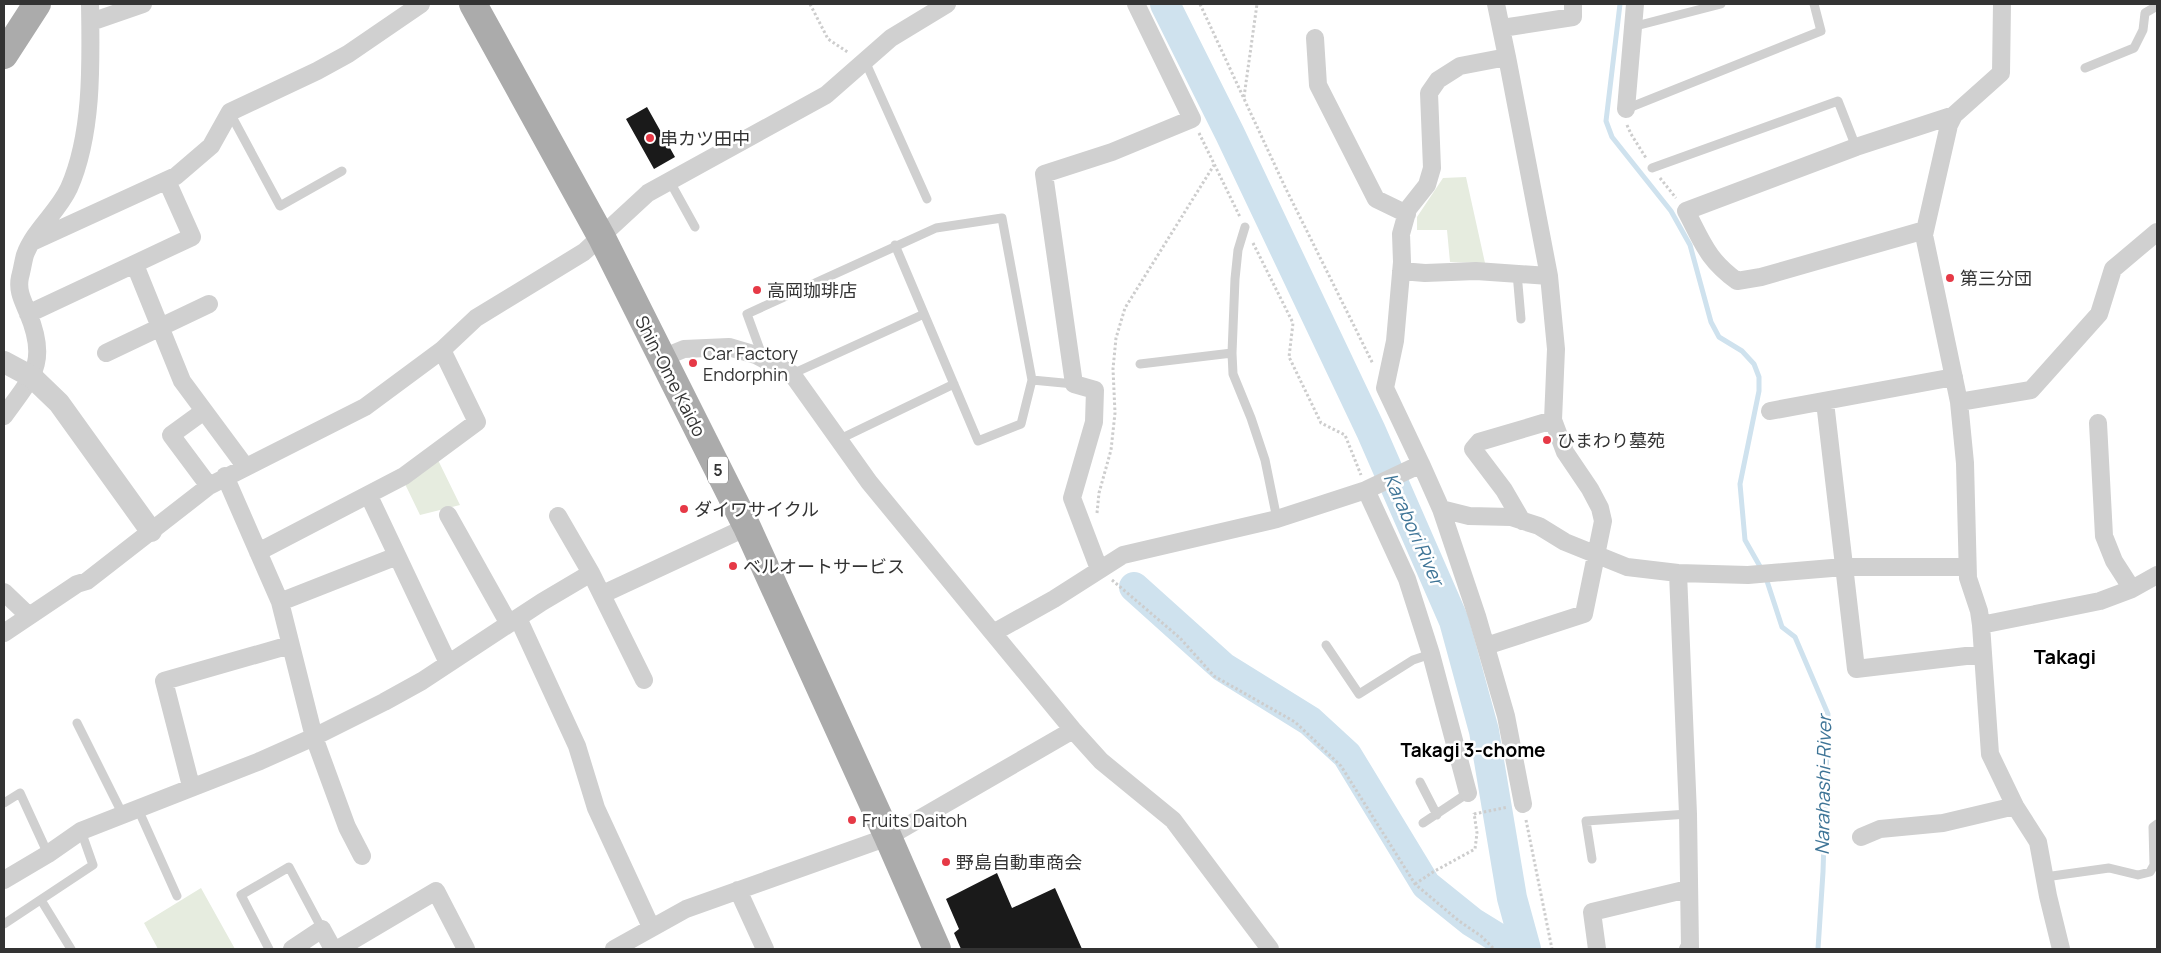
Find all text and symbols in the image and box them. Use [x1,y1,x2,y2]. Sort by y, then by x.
place label: 串カツ田中 [660,126,750,150]
marker: 串カツ田中 [644,132,656,144]
place label: 第三分団 [1960,266,2032,290]
marker: 第三分団 [1944,272,1956,284]
place label: 高岡珈琲店 [767,278,857,302]
marker: 高岡珈琲店 [751,284,763,296]
street label: Shin-Ome Kaido [630,311,712,441]
place label: Car Factory Endorphin [703,341,798,386]
marker: Car Factory Endorphin [687,357,699,369]
place label: ひまわり墓苑 [1557,428,1665,452]
marker: ひまわり墓苑 [1541,434,1553,446]
road number: 5 [708,456,728,484]
water label: Karabori River [1378,469,1451,591]
place label: ダイワサイクル [694,497,819,521]
marker: ダイワサイクル [678,503,690,515]
place label: ベルオートサービス [743,554,905,578]
marker: ベルオートサービス [727,560,739,572]
district label: Takagi [2034,643,2096,670]
water label: Narahashi-River [1809,713,1837,855]
district label: Takagi 3-chome [1400,737,1546,763]
place label: Fruits Daitoh [862,808,967,832]
marker: Fruits Daitoh [846,814,858,826]
place label: 野島自動車商会 [956,850,1082,874]
marker: 野島自動車商会 [940,856,952,868]

